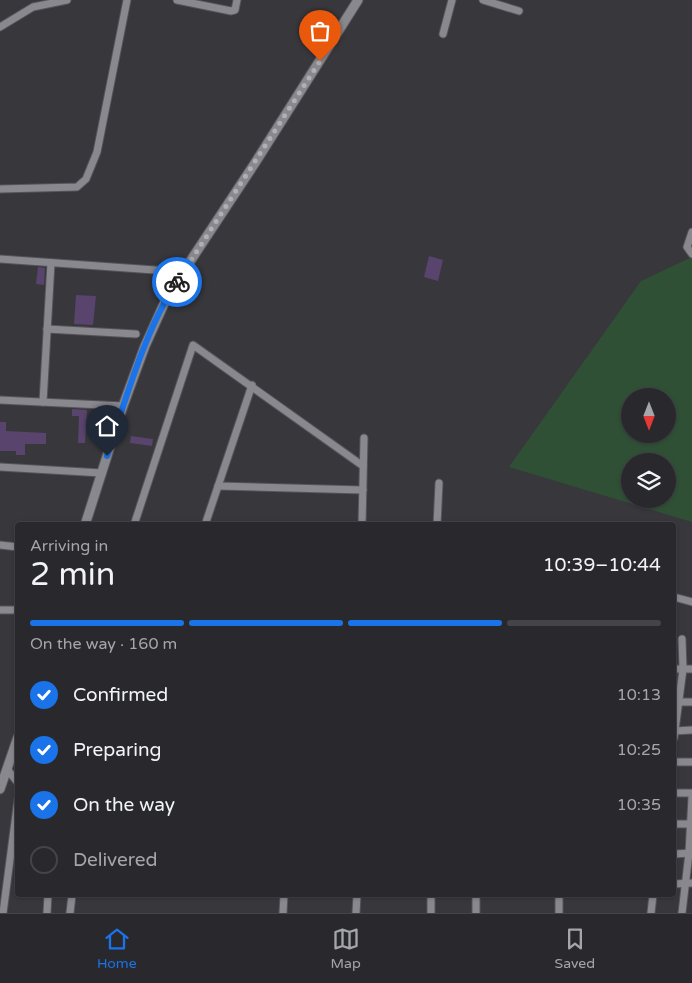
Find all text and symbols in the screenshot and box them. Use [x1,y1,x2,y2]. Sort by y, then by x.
pin [299,10,341,61]
icon: bag [306,17,334,45]
courier [152,257,202,307]
icon: bike [163,268,191,296]
north arrow [621,388,676,442]
map controls [621,388,676,508]
pin [86,405,128,456]
icon: home [93,412,121,440]
button: layers [621,453,676,508]
text: Arriving in [30,536,108,556]
text: 10:39–10:44 [543,554,661,576]
text: 2 min [30,556,115,594]
text: On the way · 160 m [30,634,177,654]
icon: check [30,681,58,709]
text: Confirmed [73,684,168,706]
text: 10:13 [617,685,661,705]
icon: check [30,736,58,764]
text: Preparing [73,739,162,761]
text: 10:25 [617,740,661,760]
icon: check [30,791,58,819]
text: On the way [73,794,175,816]
text: 10:35 [617,795,661,815]
text: Delivered [73,849,158,871]
tab: Home [97,925,137,972]
tab: Map [330,925,361,972]
tab: Saved [555,925,595,972]

